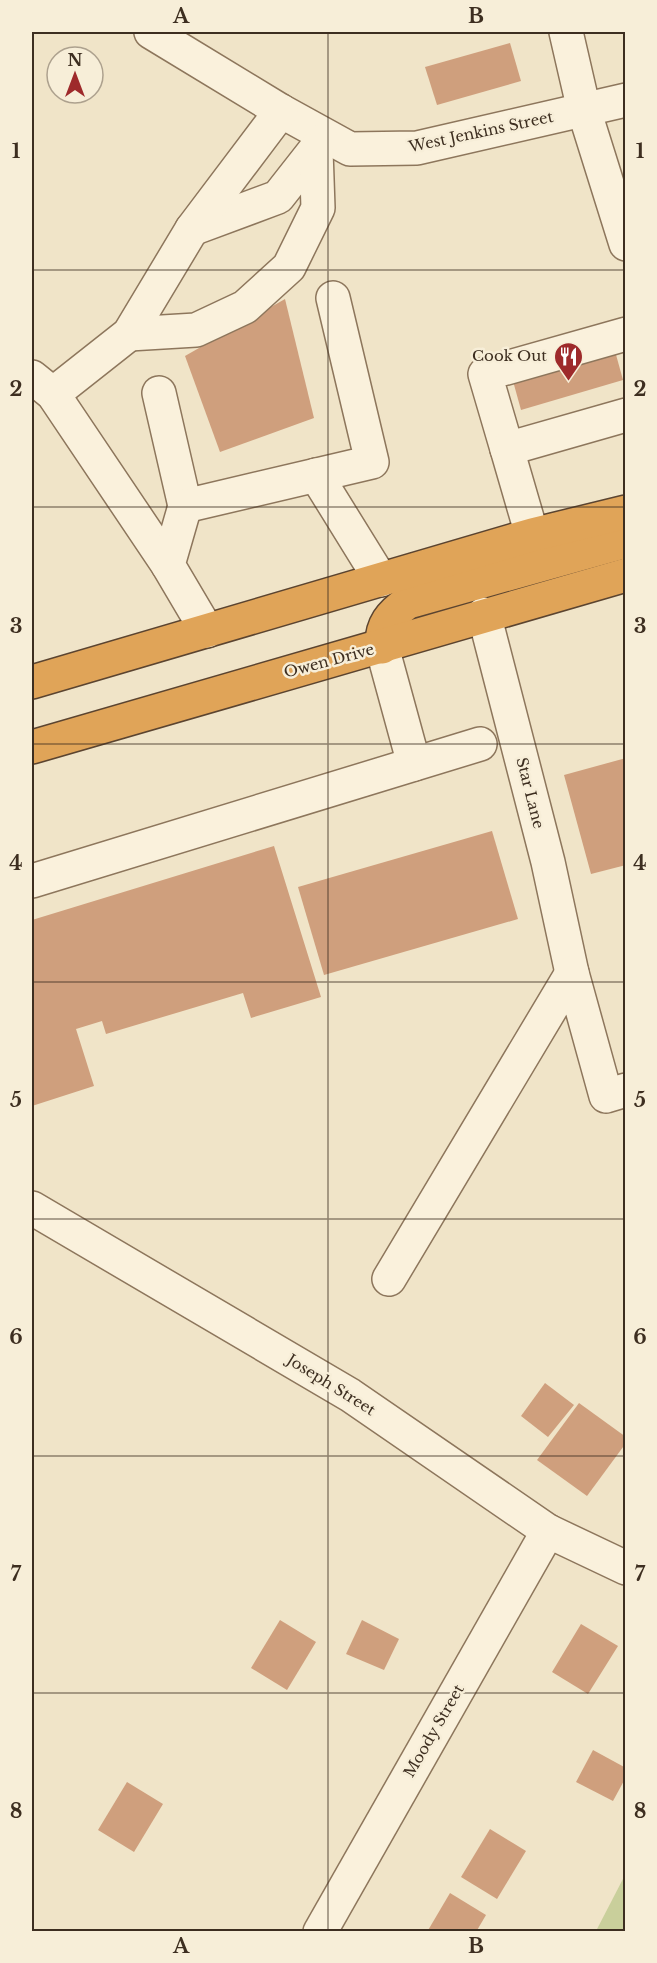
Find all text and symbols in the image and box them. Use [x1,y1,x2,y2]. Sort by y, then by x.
text: A [172,4,190,28]
text: B [468,4,484,28]
north arrow [45,45,105,105]
text: N [67,50,83,70]
street label: West Jenkins Street [406,107,555,156]
text: 1 [12,139,21,163]
text: 1 [636,139,645,163]
restaurant icon: Cook Out [552,340,584,382]
place label: Cook Out [472,346,547,365]
text: 2 [9,377,23,401]
text: 2 [633,377,647,401]
text: 3 [10,614,22,638]
text: 3 [634,614,646,638]
street label: Owen Drive [282,639,376,682]
street label: Star Lane [512,755,549,830]
text: 4 [9,851,23,875]
text: 4 [633,851,647,875]
text: 5 [10,1088,22,1112]
text: 5 [634,1088,646,1112]
text: 6 [9,1325,23,1349]
text: 6 [633,1325,647,1349]
street label: Joseph Street [282,1349,379,1419]
text: 7 [11,1562,22,1586]
text: 7 [635,1562,646,1586]
street label: Moody Street [399,1681,468,1781]
text: 8 [10,1799,22,1823]
text: 8 [634,1799,646,1823]
text: A [172,1934,190,1958]
text: B [468,1934,484,1958]

